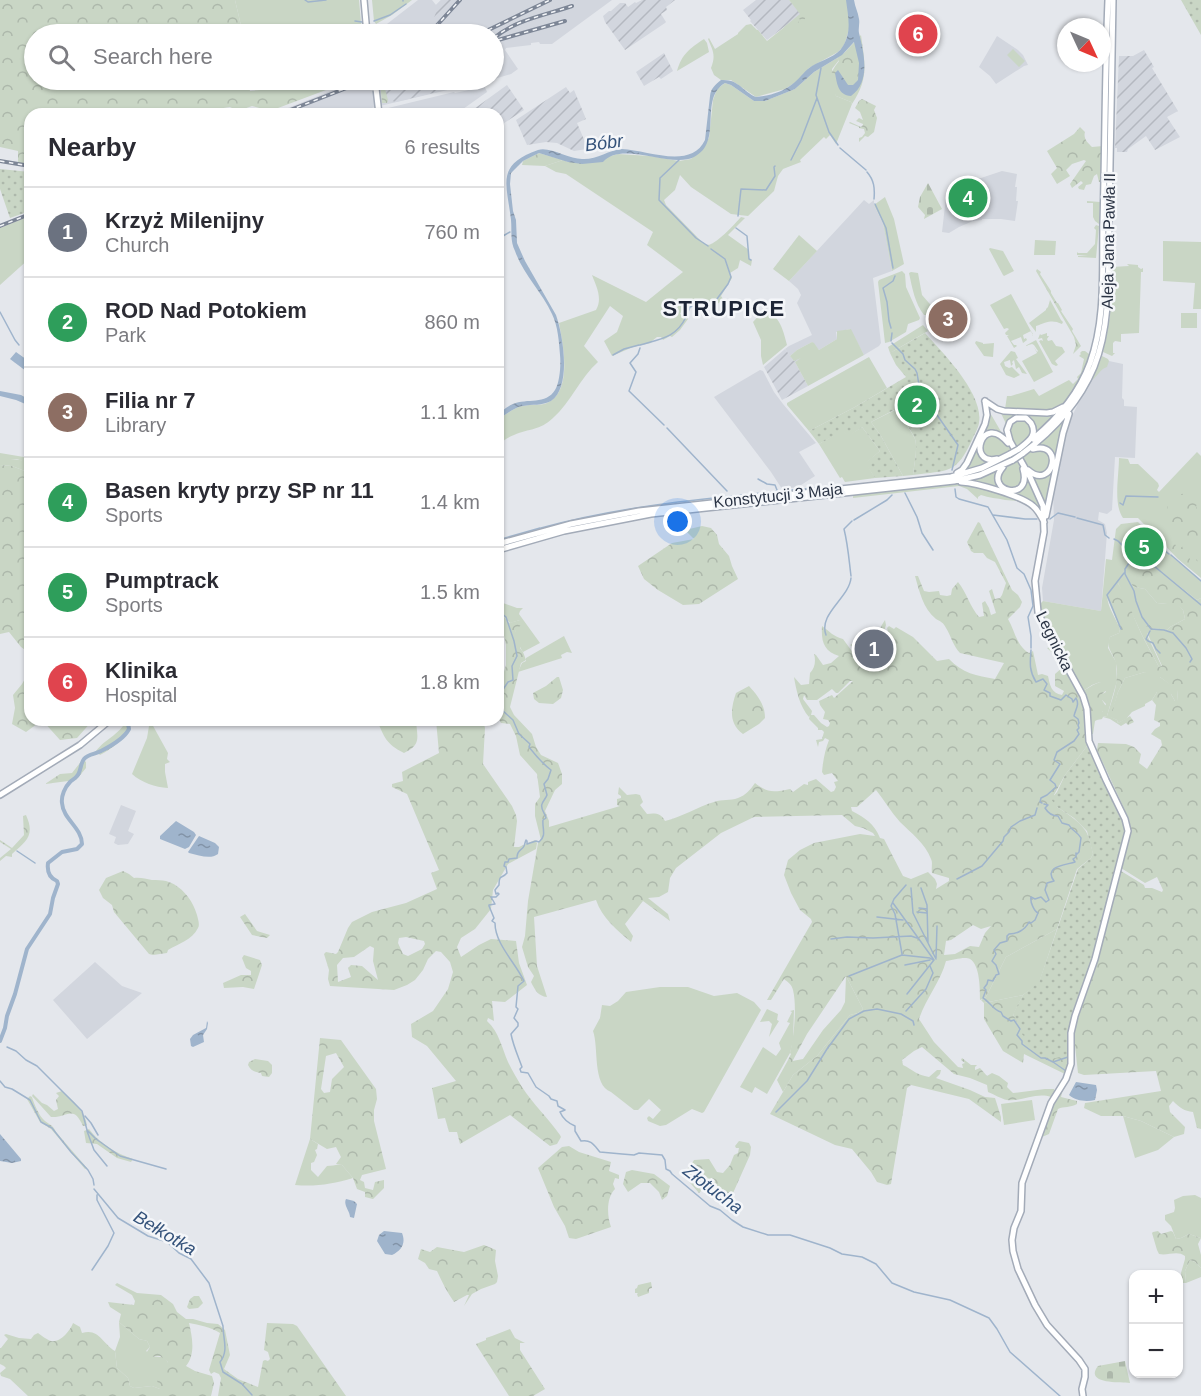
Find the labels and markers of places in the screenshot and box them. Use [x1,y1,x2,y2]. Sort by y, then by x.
pin: 6 [898,12,938,57]
pin: 4 [948,176,988,220]
pin: 3 [928,296,968,342]
pin: 2 [898,382,936,428]
pin: 5 [1124,524,1164,570]
pin: 1 [854,626,894,672]

